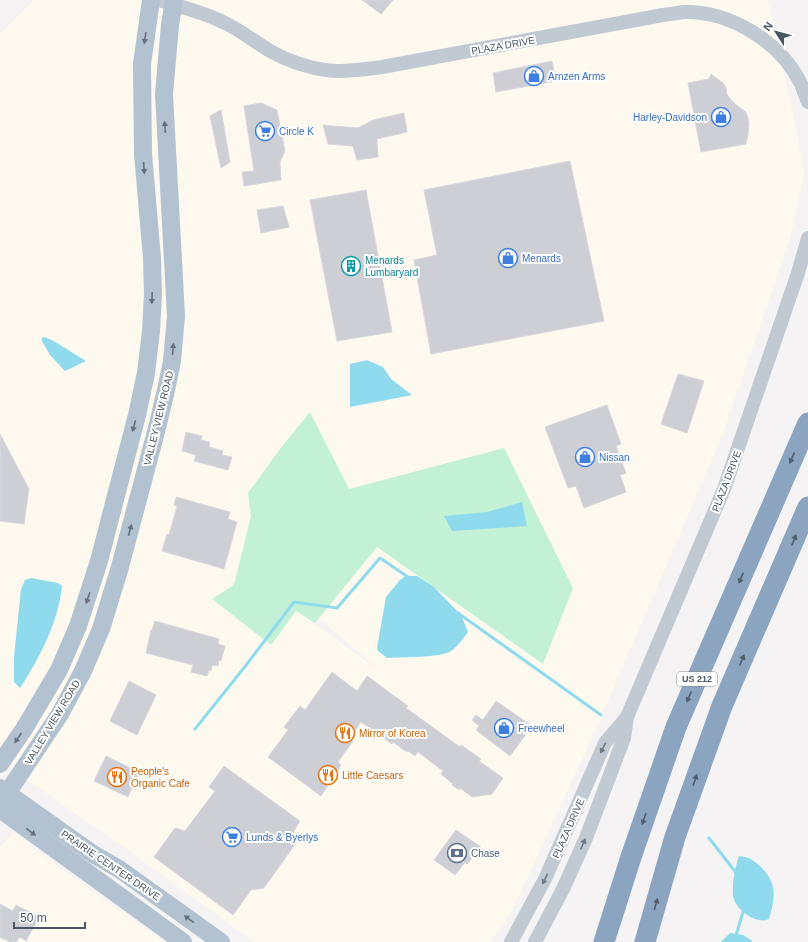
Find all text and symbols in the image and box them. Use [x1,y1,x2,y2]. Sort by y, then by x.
north arrow [756,12,796,52]
text: N [761,19,775,33]
one-way arrow [142,32,148,45]
street label: PLAZA DRIVE [470,34,536,57]
shop icon: Arnzen Arms [523,65,545,87]
place label: Arnzen Arms [548,71,605,82]
shop icon: Harley-Davidson [710,106,732,128]
place label: Harley-Davidson [633,112,707,123]
supermarket icon: Circle K [254,120,276,142]
one-way arrow [161,121,168,133]
place label: Circle K [279,126,314,137]
one-way arrow [141,162,148,174]
shop icon: Menards [497,247,519,269]
place label: Menards [522,253,561,264]
building icon: Menards Lumbaryard [340,255,362,277]
place label: Menards Lumbaryard [365,255,418,278]
one-way arrow [149,292,156,304]
one-way arrow [170,343,176,355]
street label: VALLEY VIEW ROAD [141,370,176,466]
one-way arrow [131,420,137,432]
shop icon: Nissan [574,446,596,468]
street label: PLAZA DRIVE [710,449,743,513]
place label: Nissan [599,452,630,463]
one-way arrow [789,453,795,465]
one-way arrow [127,523,133,535]
one-way arrow [791,534,797,546]
one-way arrow [738,572,744,583]
one-way arrow [85,592,91,604]
one-way arrow [739,654,745,665]
road number: US 212 [677,672,717,686]
street label: VALLEY VIEW ROAD [23,678,82,767]
one-way arrow [686,691,693,703]
shop icon: Freewheel [493,717,515,739]
restaurant icon: Mirror of Korea [334,722,356,744]
place label: Freewheel [518,723,565,734]
place label: Mirror of Korea [359,728,426,739]
one-way arrow [14,733,22,743]
one-way arrow [600,742,606,753]
restaurant icon: Little Caesars [317,764,339,786]
restaurant icon: People's Organic Cafe [106,766,128,788]
place label: People's Organic Cafe [131,766,190,789]
place label: Little Caesars [342,770,403,781]
one-way arrow [692,774,698,786]
street label: PLAZA DRIVE [550,796,587,860]
one-way arrow [640,813,646,825]
supermarket icon: Lunds & Byerlys [221,826,243,848]
one-way arrow [26,828,37,836]
street label: PRAIRIE CENTER DRIVE [59,828,163,903]
place label: Lunds & Byerlys [246,832,318,843]
one-way arrow [580,839,586,850]
bank icon: Chase [446,842,468,864]
place label: Chase [471,848,500,859]
one-way arrow [542,874,548,885]
one-way arrow [653,898,659,910]
scale bar [14,904,85,930]
text: 50 m [20,911,47,925]
one-way arrow [184,915,195,923]

